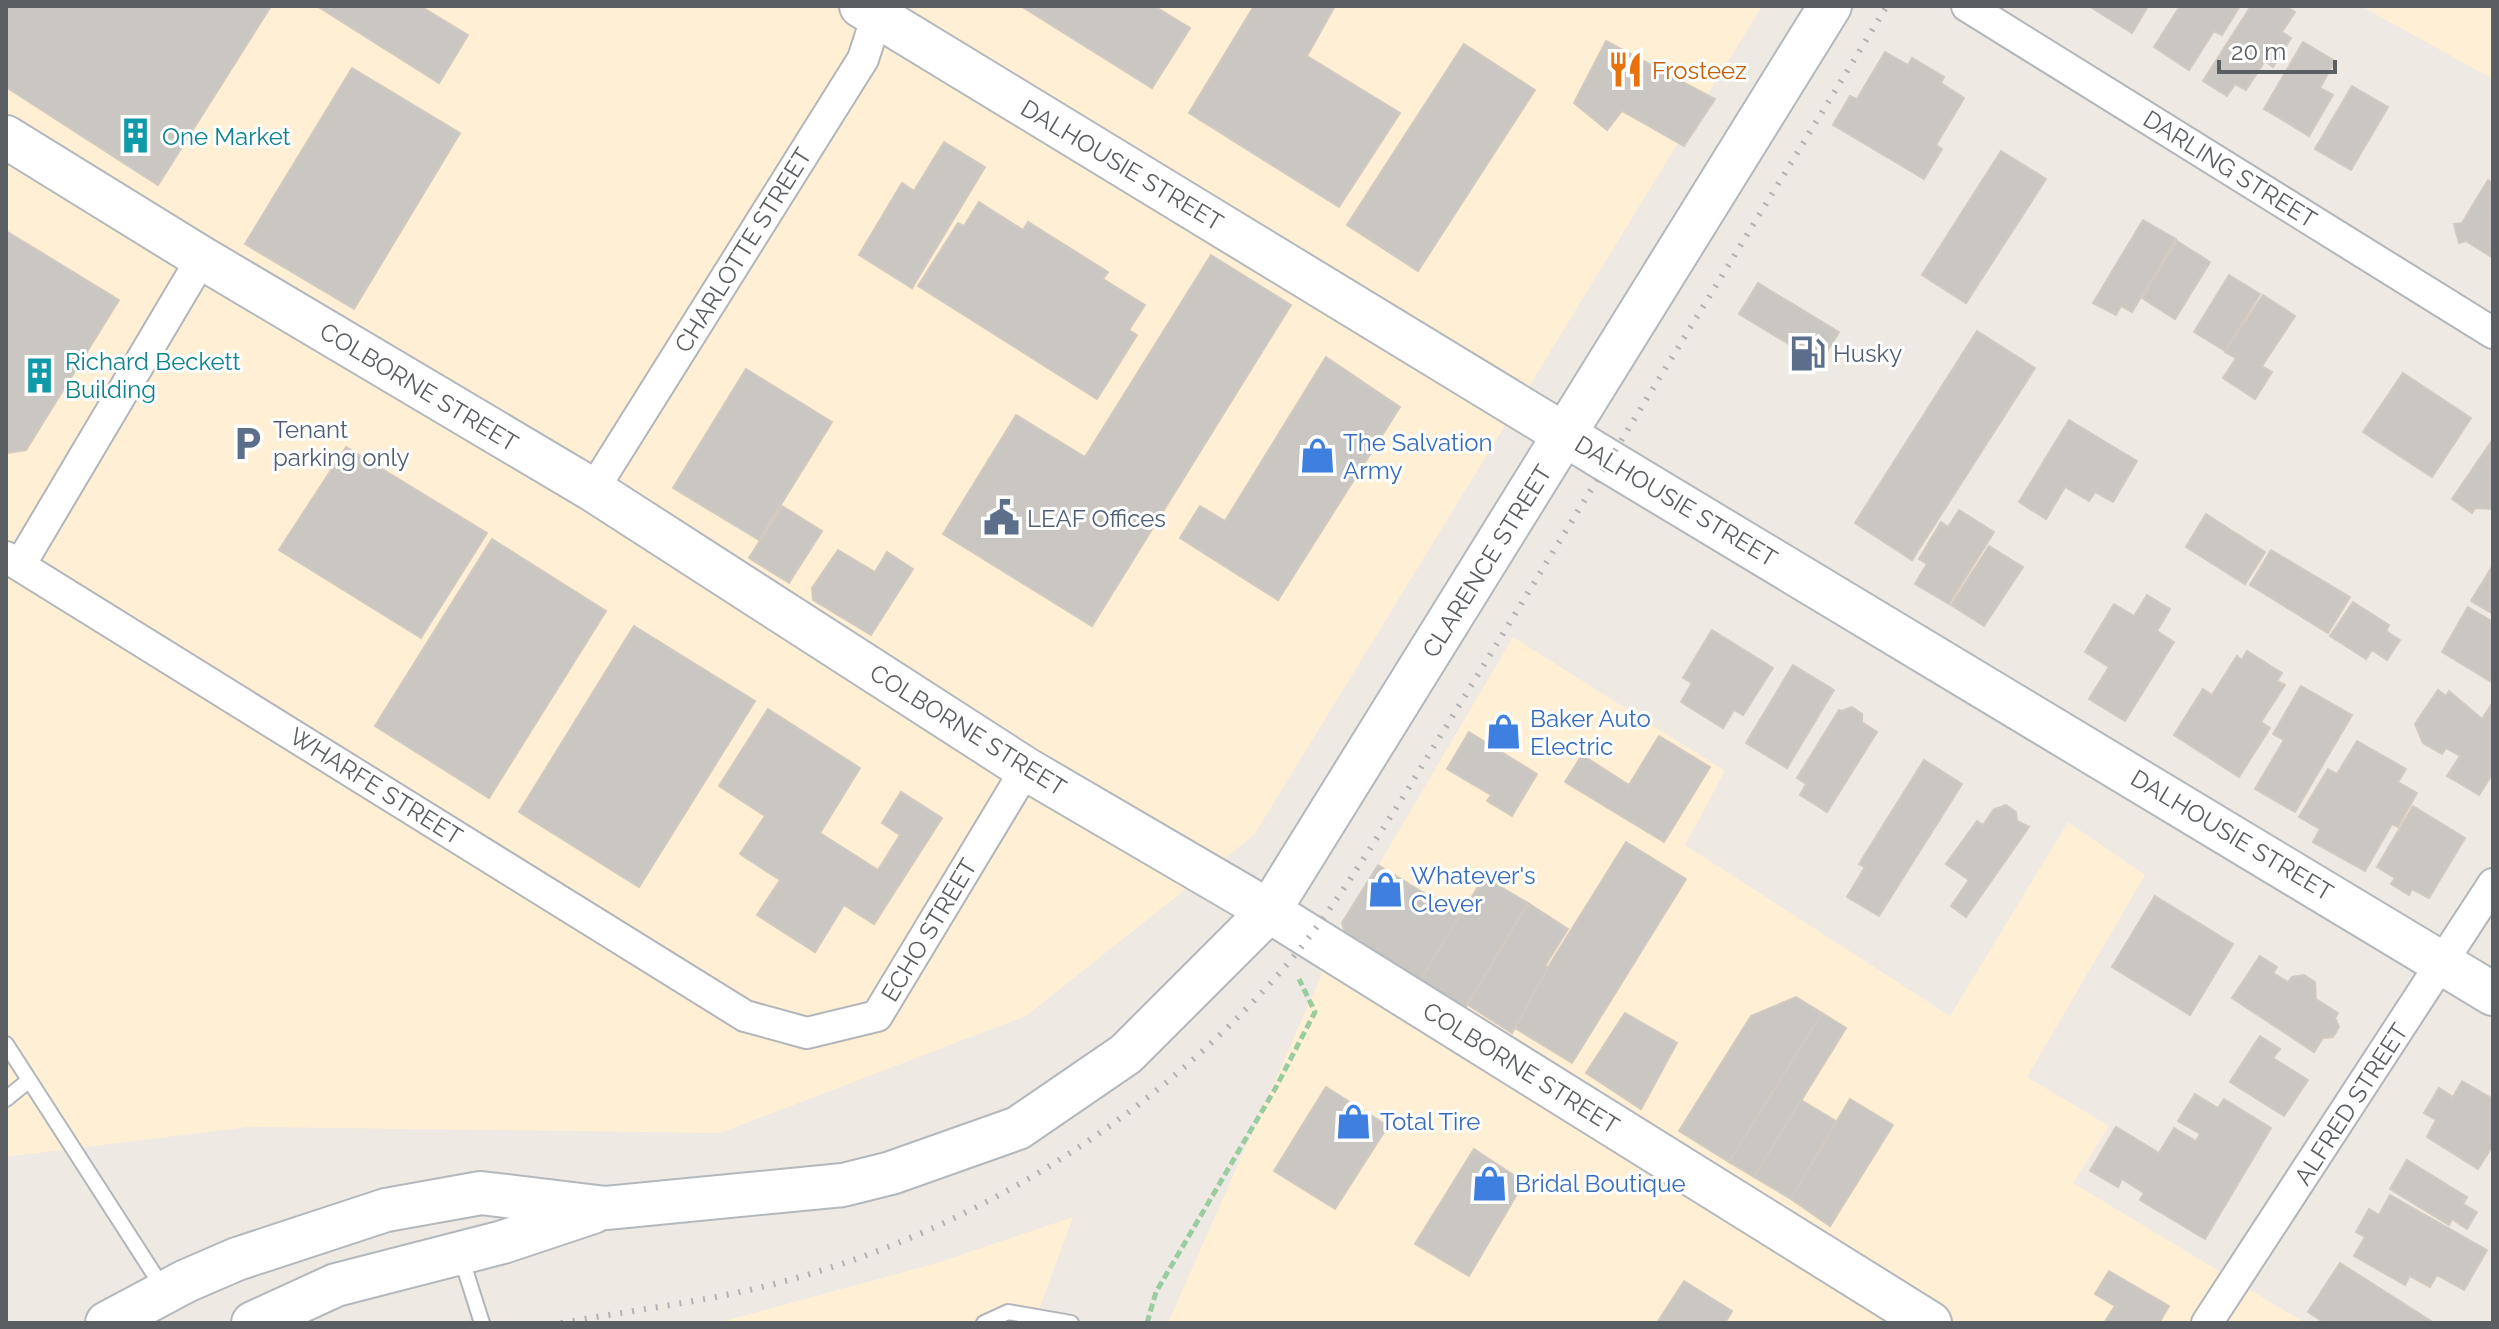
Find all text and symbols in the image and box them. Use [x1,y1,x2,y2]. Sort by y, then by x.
scale bar [2219,24,2335,74]
text: 20 m [2231,37,2286,66]
restaurant icon: Frosteez [1607,51,1645,89]
place label: Frosteez [1652,56,1747,85]
street label: DALHOUSIE STREET [1016,93,1229,237]
street label: DARLING STREET [2138,104,2322,234]
building icon: One Market [117,117,155,155]
place label: One Market [162,122,291,151]
street label: CHARLOTTE STREET [668,142,818,358]
street label: COLBORNE STREET [315,316,524,458]
fuel station icon: Husky [1788,334,1826,372]
place label: Husky [1833,339,1902,368]
place label: Richard Beckett Building [65,347,241,404]
building icon: Richard Beckett Building [20,356,58,394]
place label: Tenant parking only [273,415,410,472]
parking icon: Tenant parking only [228,424,266,462]
place label: The Salvation Army [1343,428,1493,485]
street label: DALHOUSIE STREET [1570,429,1783,573]
shop icon: The Salvation Army [1298,437,1336,475]
street label: CLARENCE STREET [1416,459,1558,663]
public building icon: LEAF Offices [982,499,1020,537]
place label: LEAF Offices [1027,504,1166,533]
street label: COLBORNE STREET [864,658,1072,802]
place label: Baker Auto Electric [1530,704,1651,761]
shop icon: Baker Auto Electric [1485,713,1523,751]
street label: WHARFE STREET [284,721,468,851]
street label: DALHOUSIE STREET [2126,763,2339,907]
street label: ECHO STREET [875,853,983,1007]
place label: Whatever's Clever [1411,861,1536,918]
shop icon: Whatever's Clever [1366,870,1404,908]
street label: COLBORNE STREET [1417,996,1625,1140]
street label: ALFRED STREET [2288,1018,2414,1190]
shop icon: Total Tire [1335,1102,1373,1140]
place label: Total Tire [1380,1107,1480,1136]
shop icon: Bridal Boutique [1470,1164,1508,1202]
place label: Bridal Boutique [1515,1169,1686,1198]

